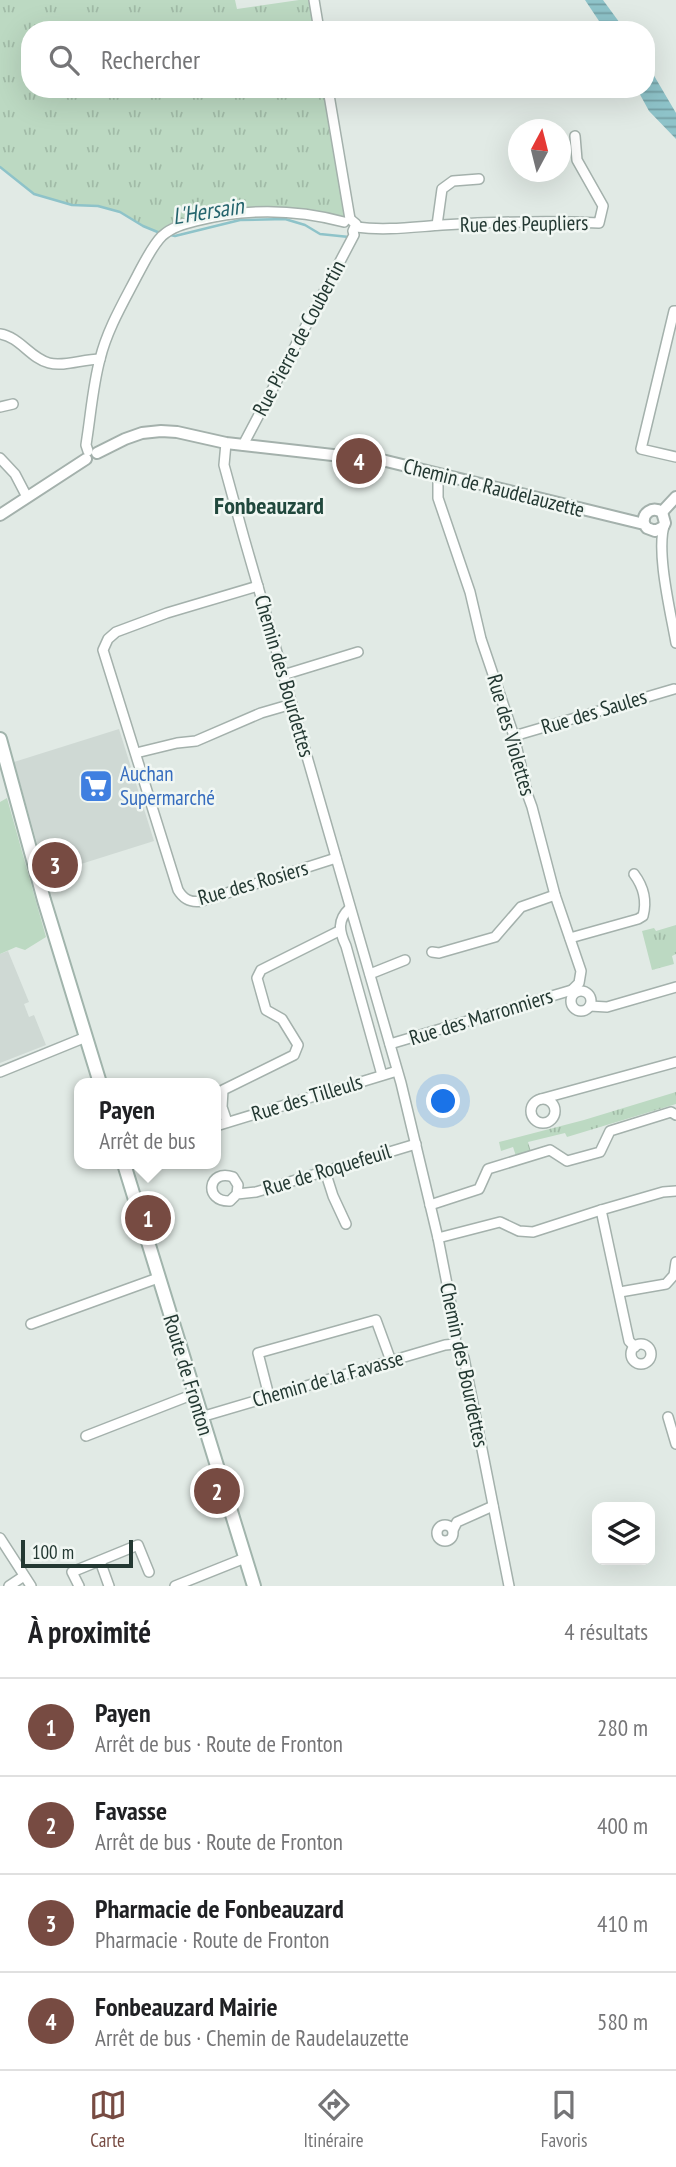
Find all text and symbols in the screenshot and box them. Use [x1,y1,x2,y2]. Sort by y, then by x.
search box [21,21,655,98]
icon: search [45,41,83,79]
text: Rechercher [101,43,200,76]
north arrow [508,119,571,182]
water label: L'Hersain [170,190,247,230]
street label: Rue des Peupliers [460,209,588,238]
street label: Rue Pierre de Coubertin [246,255,351,420]
pin: 4 [336,435,382,487]
street label: Chemin de Raudelauzette [401,452,587,523]
district label: Fonbeauzard [214,490,324,521]
street label: Chemin des Bourdettes [248,592,321,760]
street label: Rue des Violettes [481,671,542,799]
street label: Rue des Saules [538,683,650,740]
place label: Auchan Supermarché [120,760,215,811]
supermarket icon: Auchan Supermarché [77,767,115,805]
pin: 3 [32,839,78,891]
street label: Rue des Rosiers [195,854,311,911]
street label: Rue des Marronniers [406,982,556,1051]
street label: Rue des Tilleuls [248,1068,366,1127]
popup [74,1078,221,1169]
your location [426,1084,460,1118]
text: Payen [99,1093,155,1126]
text: Arrêt de bus [99,1126,196,1155]
street label: Rue de Roquefeuil [260,1137,394,1202]
pin: 1 [125,1192,171,1244]
street label: Chemin des Bourdettes [434,1280,495,1450]
street label: Route de Fronton [157,1311,220,1439]
street label: Chemin de la Favasse [249,1344,407,1413]
pin: 2 [194,1465,240,1517]
map controls [592,1502,655,1565]
button: layers [592,1502,655,1565]
scale bar [21,1537,133,1569]
text: 100 m [32,1540,74,1564]
text: À proximité [28,1612,151,1651]
text: 4 résultats [564,1617,648,1646]
text: Payen [95,1696,151,1729]
text: 1 [46,1713,57,1742]
text: 280 m [597,1713,648,1742]
text: Arrêt de bus · Route de Fronton [95,1729,343,1758]
text: Favasse [95,1794,167,1827]
text: 2 [46,1811,57,1840]
text: 400 m [597,1811,648,1840]
text: Arrêt de bus · Route de Fronton [95,1827,343,1856]
text: Pharmacie de Fonbeauzard [95,1892,344,1925]
text: 3 [46,1909,57,1938]
text: 410 m [597,1909,648,1938]
text: Pharmacie · Route de Fronton [95,1925,329,1954]
text: Fonbeauzard Mairie [95,1990,278,2023]
text: 4 [46,2007,57,2036]
text: 580 m [597,2007,648,2036]
text: Arrêt de bus · Chemin de Raudelauzette [95,2023,409,2052]
tab: Carte [89,2086,127,2152]
tab: Itinéraire [304,2086,364,2152]
tab: Favoris [541,2086,587,2152]

